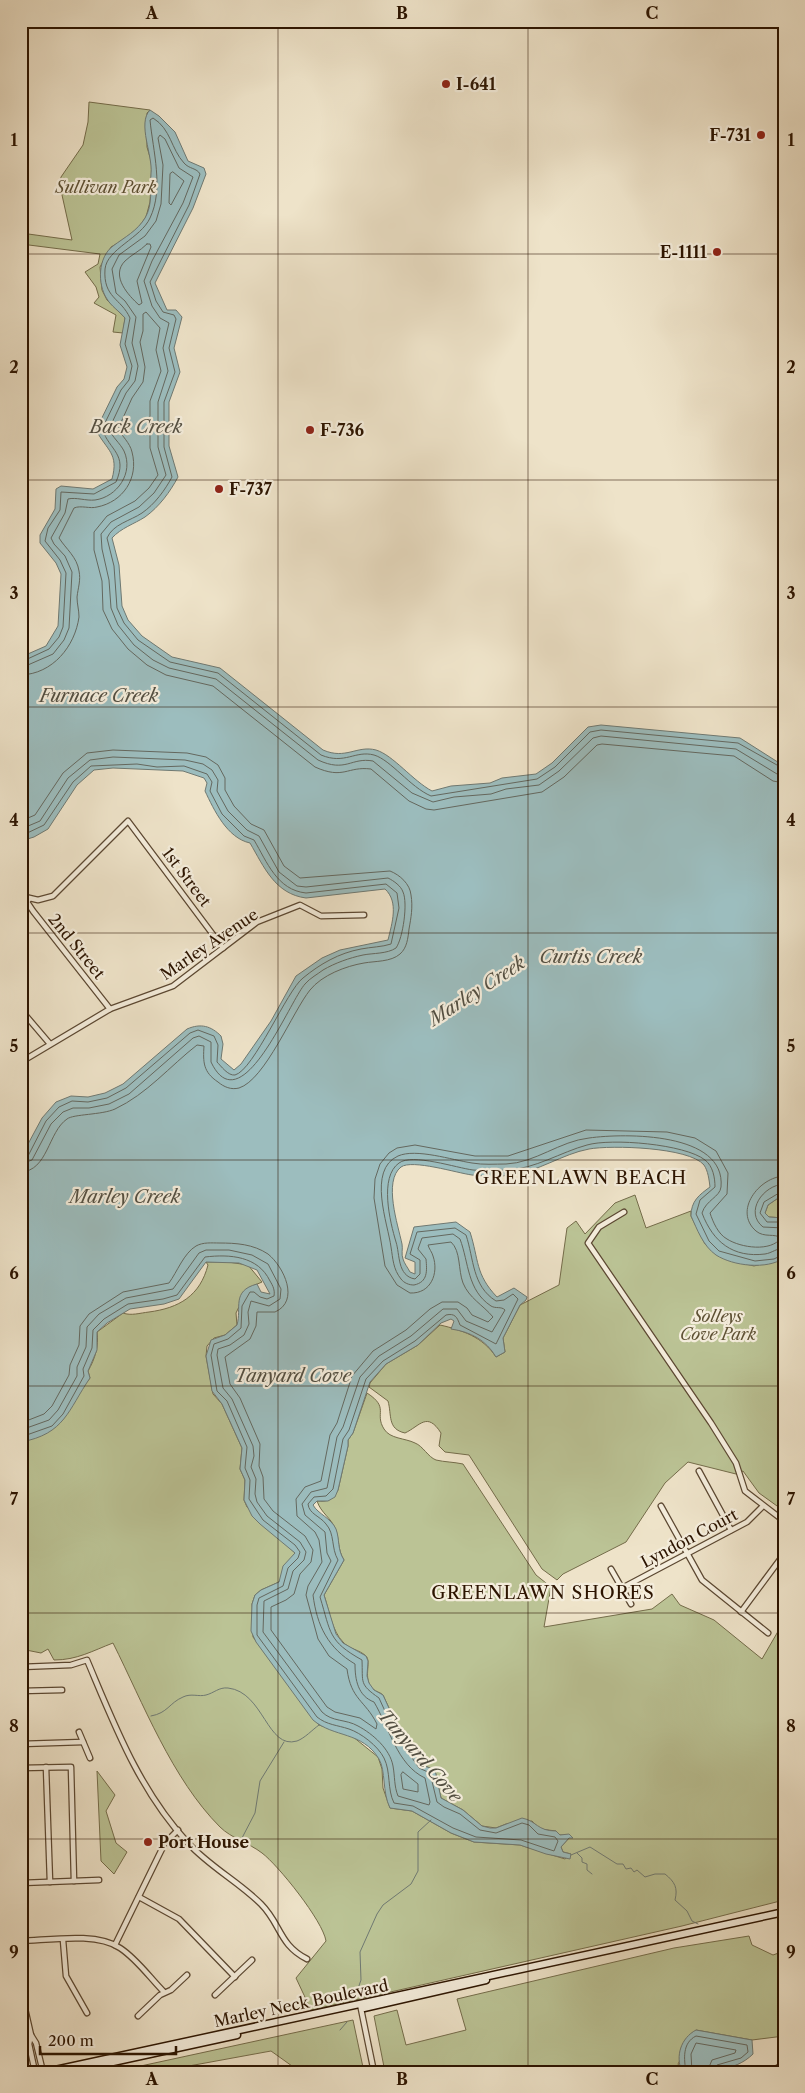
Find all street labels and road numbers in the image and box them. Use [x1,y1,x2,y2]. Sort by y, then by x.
street label: 1st Street [158,843,216,911]
street label: Marley Avenue [156,904,262,984]
street label: 2nd Street [45,909,110,983]
street label: Lyndon Court [637,1504,741,1572]
street label: Marley Neck Boulevard [212,1975,390,2031]

